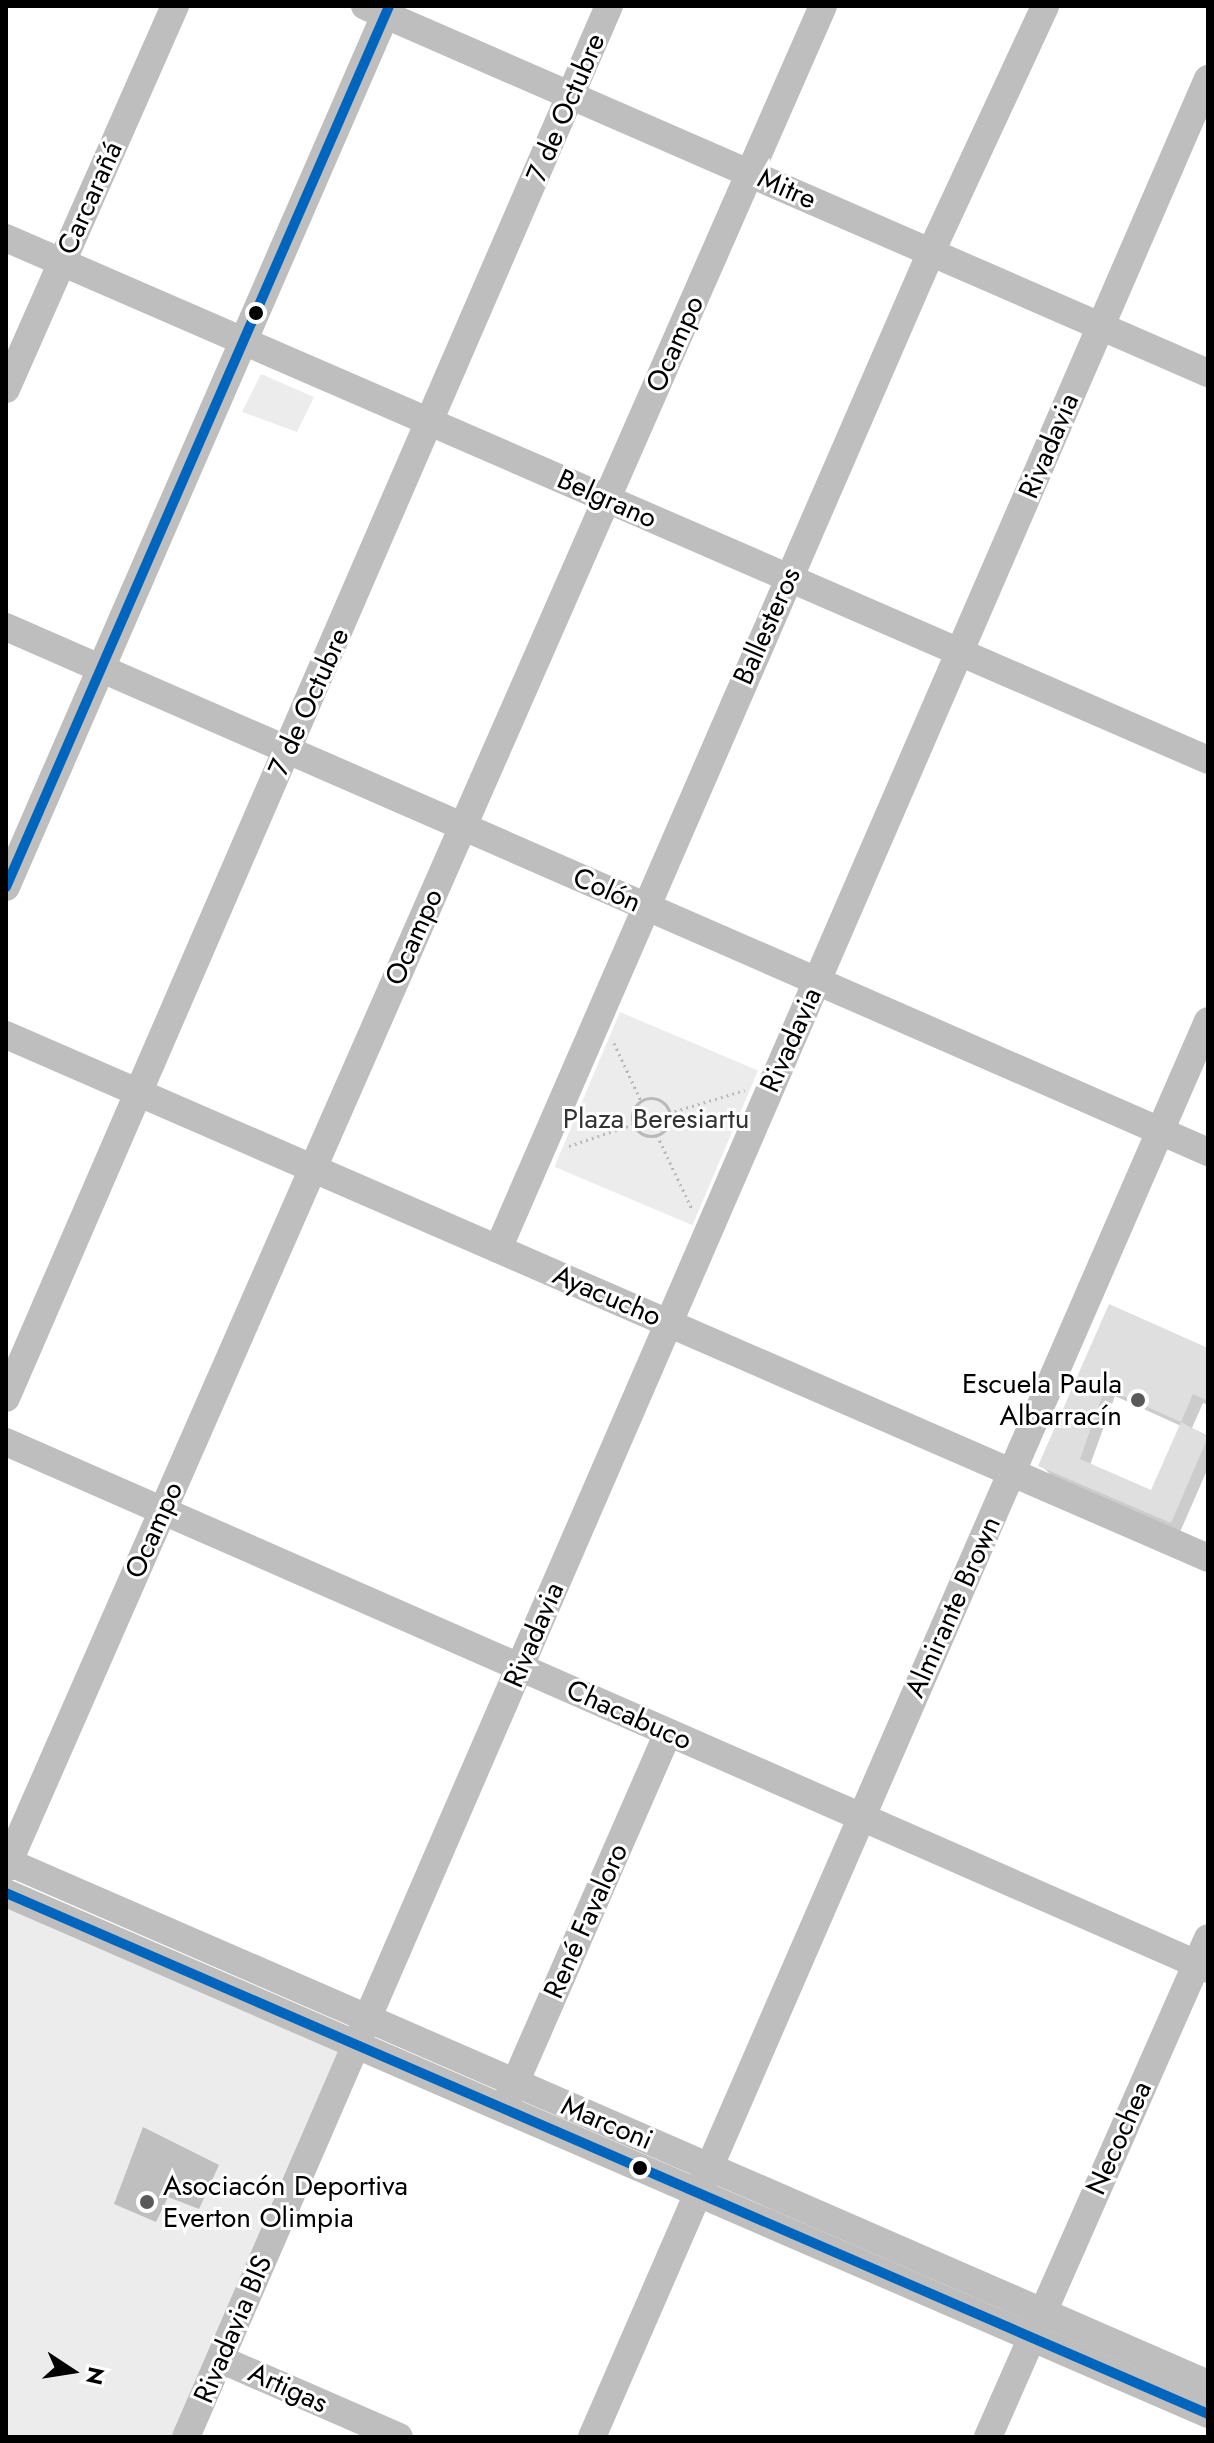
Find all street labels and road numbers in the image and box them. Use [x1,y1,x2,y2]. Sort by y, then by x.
street label: 7 de Octubre [520,29,612,187]
street label: Carcarañá [50,136,130,260]
street label: Mitre [753,161,821,217]
street label: Ocampo [639,291,711,397]
street label: Rivadavia [1012,388,1086,504]
street label: Belgrano [552,462,662,536]
street label: Ballesteros [726,562,808,690]
street label: 7 de Octubre [261,623,357,781]
street label: Colón [568,860,646,920]
street label: Ocampo [378,884,450,990]
street label: Rivadavia [753,982,829,1098]
street label: Ayacucho [548,1258,666,1334]
street label: Ocampo [118,1477,190,1583]
street label: Almirante Brown [898,1511,1008,1703]
street label: Rivadavia [497,1577,571,1693]
street label: Chacabuco [561,1672,697,1758]
street label: René Favaloro [537,1838,635,2004]
street label: Necochea [1079,2076,1159,2200]
street label: Marconi [556,2089,658,2157]
street label: Rivadavia BIS [187,2250,279,2408]
street label: Artigas [243,2356,333,2420]

